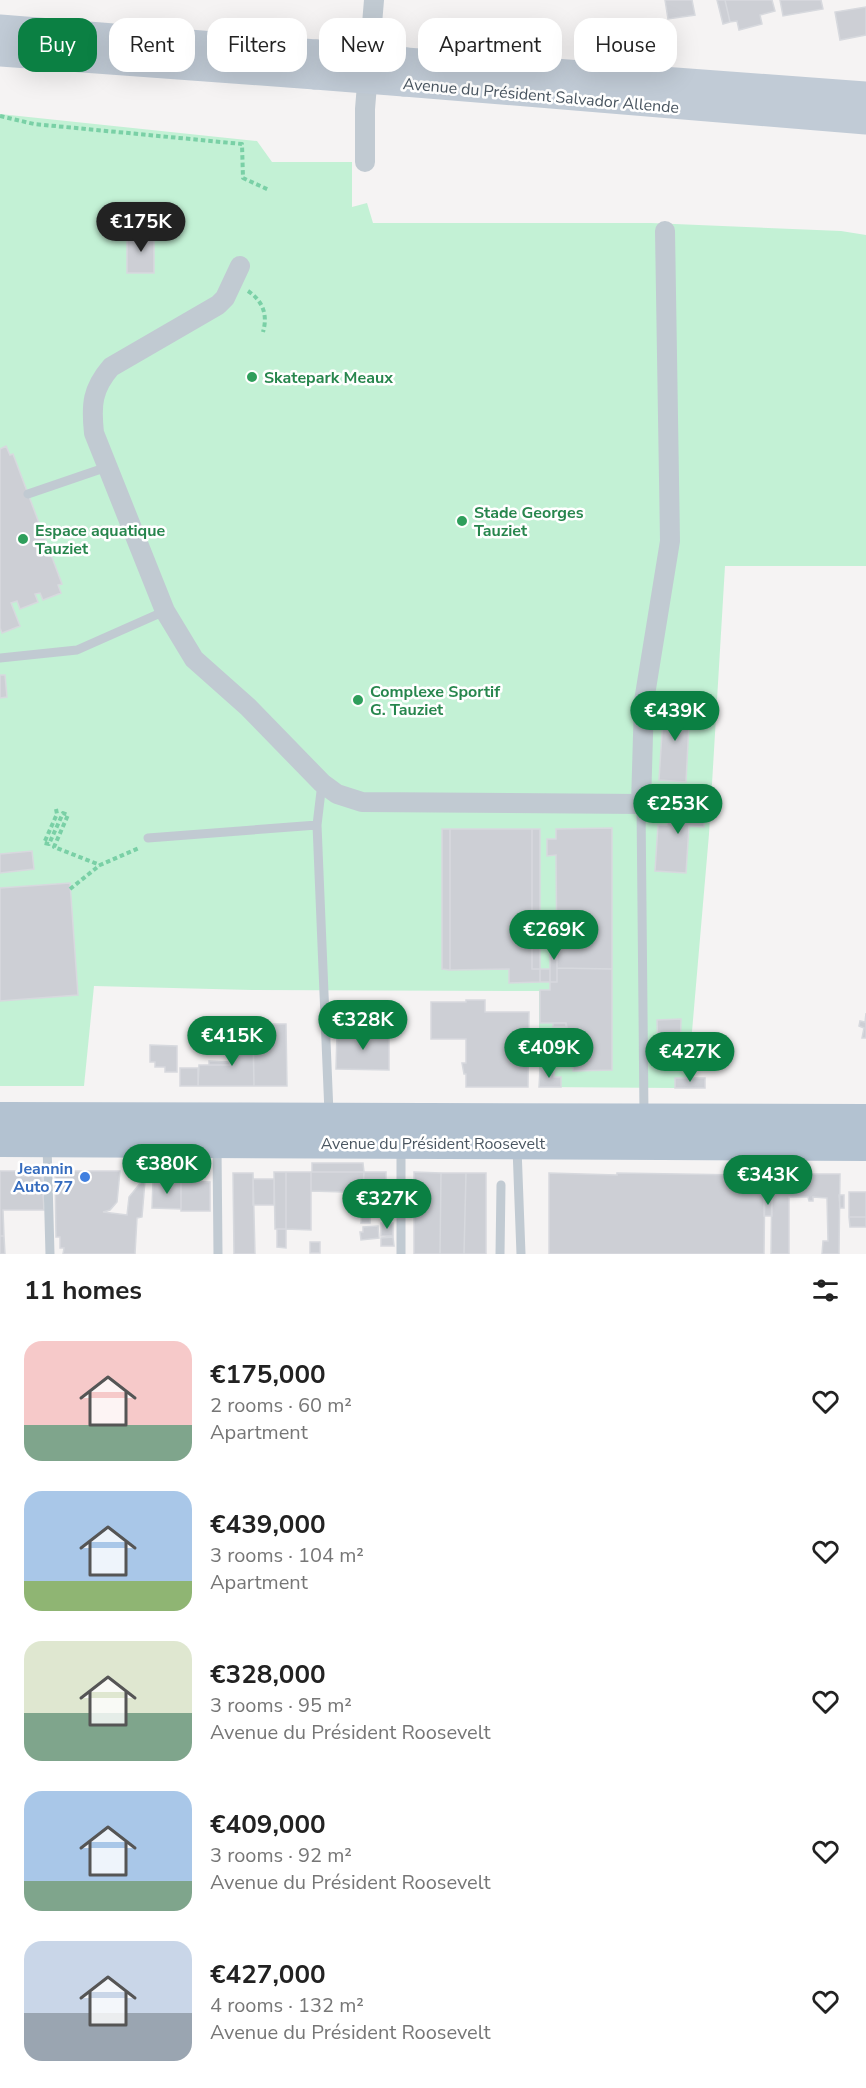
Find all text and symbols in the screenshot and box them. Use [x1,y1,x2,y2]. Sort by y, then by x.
chip: Buy [18,18,97,72]
chip: Rent [109,18,195,72]
chip: Filters [207,18,307,72]
chip: New [319,18,406,72]
chip: Apartment [418,18,562,72]
chip: House [574,18,677,72]
street label: Avenue du Président Salvador Allende [402,73,680,119]
pin: €175K [99,202,183,253]
text: €175K [110,208,172,235]
place label: Skatepark Meaux [264,367,393,389]
marker: Skatepark Meaux [245,370,259,384]
place label: Stade Georges Tauziet [474,502,584,542]
marker: Stade Georges Tauziet [455,514,469,528]
place label: Espace aquatique Tauziet [35,520,165,560]
marker: Espace aquatique Tauziet [16,532,30,546]
place label: Complexe Sportif G. Tauziet [370,681,501,721]
pin: €439K [633,691,717,742]
marker: Complexe Sportif G. Tauziet [351,693,365,707]
text: €439K [644,697,706,724]
pin: €253K [636,784,720,835]
text: €253K [647,790,709,817]
pin: €269K [512,910,596,961]
text: €269K [523,916,585,943]
pin: €328K [321,1000,405,1051]
text: €328K [332,1006,394,1033]
pin: €415K [190,1016,274,1067]
text: €415K [201,1022,263,1049]
pin: €409K [507,1028,591,1079]
pin: €427K [648,1032,732,1083]
text: €409K [518,1034,580,1061]
text: €427K [659,1038,721,1065]
street label: Avenue du Président Roosevelt [321,1133,546,1155]
pin: €380K [125,1144,209,1195]
text: €380K [136,1150,198,1177]
pin: €343K [726,1155,810,1206]
place label: Jeannin Auto 77 [13,1158,73,1198]
text: €343K [737,1161,799,1188]
marker: Jeannin Auto 77 [78,1170,92,1184]
pin: €327K [345,1179,429,1230]
text: €327K [356,1185,418,1212]
text: 11 homes [24,1273,142,1308]
icon: filters [809,1274,842,1307]
text: €175,000 [210,1357,326,1392]
icon: home [72,1365,144,1437]
icon: heart [809,1385,842,1418]
text: 2 rooms · 60 m² [210,1392,352,1419]
text: Apartment [210,1419,308,1446]
text: €439,000 [210,1507,326,1542]
icon: home [72,1515,144,1587]
icon: heart [809,1535,842,1568]
text: 3 rooms · 104 m² [210,1542,364,1569]
text: Apartment [210,1569,308,1596]
text: €328,000 [210,1657,326,1692]
icon: home [72,1665,144,1737]
icon: heart [809,1685,842,1718]
text: 3 rooms · 95 m² [210,1692,352,1719]
text: Avenue du Président Roosevelt [210,1719,490,1746]
text: €409,000 [210,1807,326,1842]
icon: home [72,1815,144,1887]
icon: heart [809,1835,842,1868]
text: 3 rooms · 92 m² [210,1842,352,1869]
text: Avenue du Président Roosevelt [210,1869,490,1896]
text: €427,000 [210,1957,326,1992]
icon: home [72,1965,144,2037]
icon: heart [809,1985,842,2018]
text: 4 rooms · 132 m² [210,1992,364,2019]
text: Avenue du Président Roosevelt [210,2019,490,2046]

